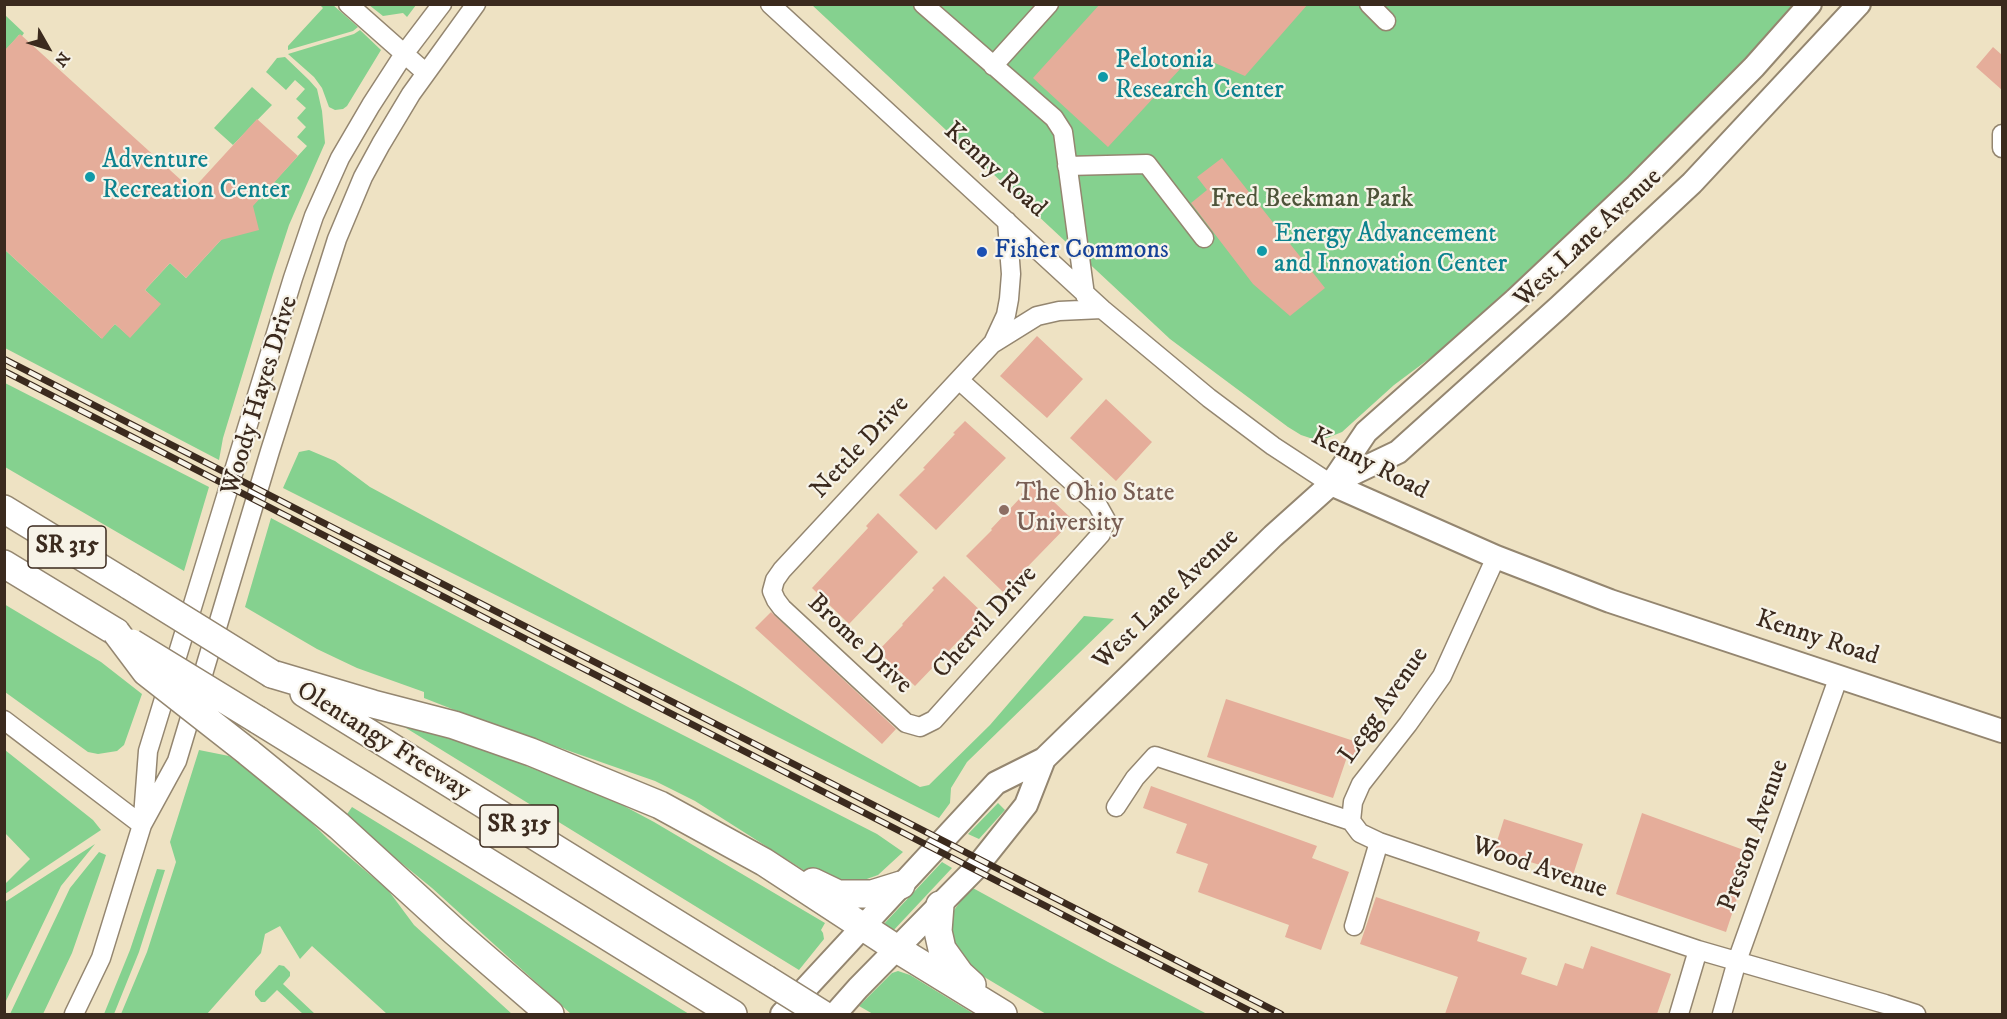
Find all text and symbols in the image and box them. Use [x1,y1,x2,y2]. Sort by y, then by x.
north arrow [18,18,78,78]
place label: Pelotonia Research Center [1115,46,1284,107]
text: N [50,48,74,71]
marker: Pelotonia Research Center [1096,70,1110,84]
street label: Kenny Road [936,117,1052,225]
place label: Adventure Recreation Center [102,146,290,207]
street label: West Lane Avenue [1509,163,1669,315]
marker: Adventure Recreation Center [83,170,97,184]
park label: Fred Beekman Park [1211,185,1413,217]
place label: Energy Advancement and Innovation Center [1274,220,1507,282]
place label: Fisher Commons [994,236,1169,268]
marker: Energy Advancement and Innovation Center [1255,244,1269,258]
marker: Fisher Commons [975,245,989,259]
street label: Woody Hayes Drive [216,293,306,499]
street label: Nettle Drive [805,390,917,506]
street label: Kenny Road [1305,422,1433,508]
place label: The Ohio State University [1016,479,1175,540]
marker: The Ohio State University [997,503,1011,517]
street label: West Lane Avenue [1088,523,1246,677]
road number: SR 315 [28,526,106,568]
street label: Chervil Drive [927,560,1045,686]
street label: Brome Drive [800,588,918,702]
street label: Kenny Road [1752,604,1882,674]
street label: Legg Avenue [1333,642,1437,770]
street label: Olentangy Freeway [290,676,476,808]
street label: Preston Avenue [1713,756,1797,916]
road number: SR 315 [480,805,558,847]
street label: Wood Avenue [1467,831,1611,907]

